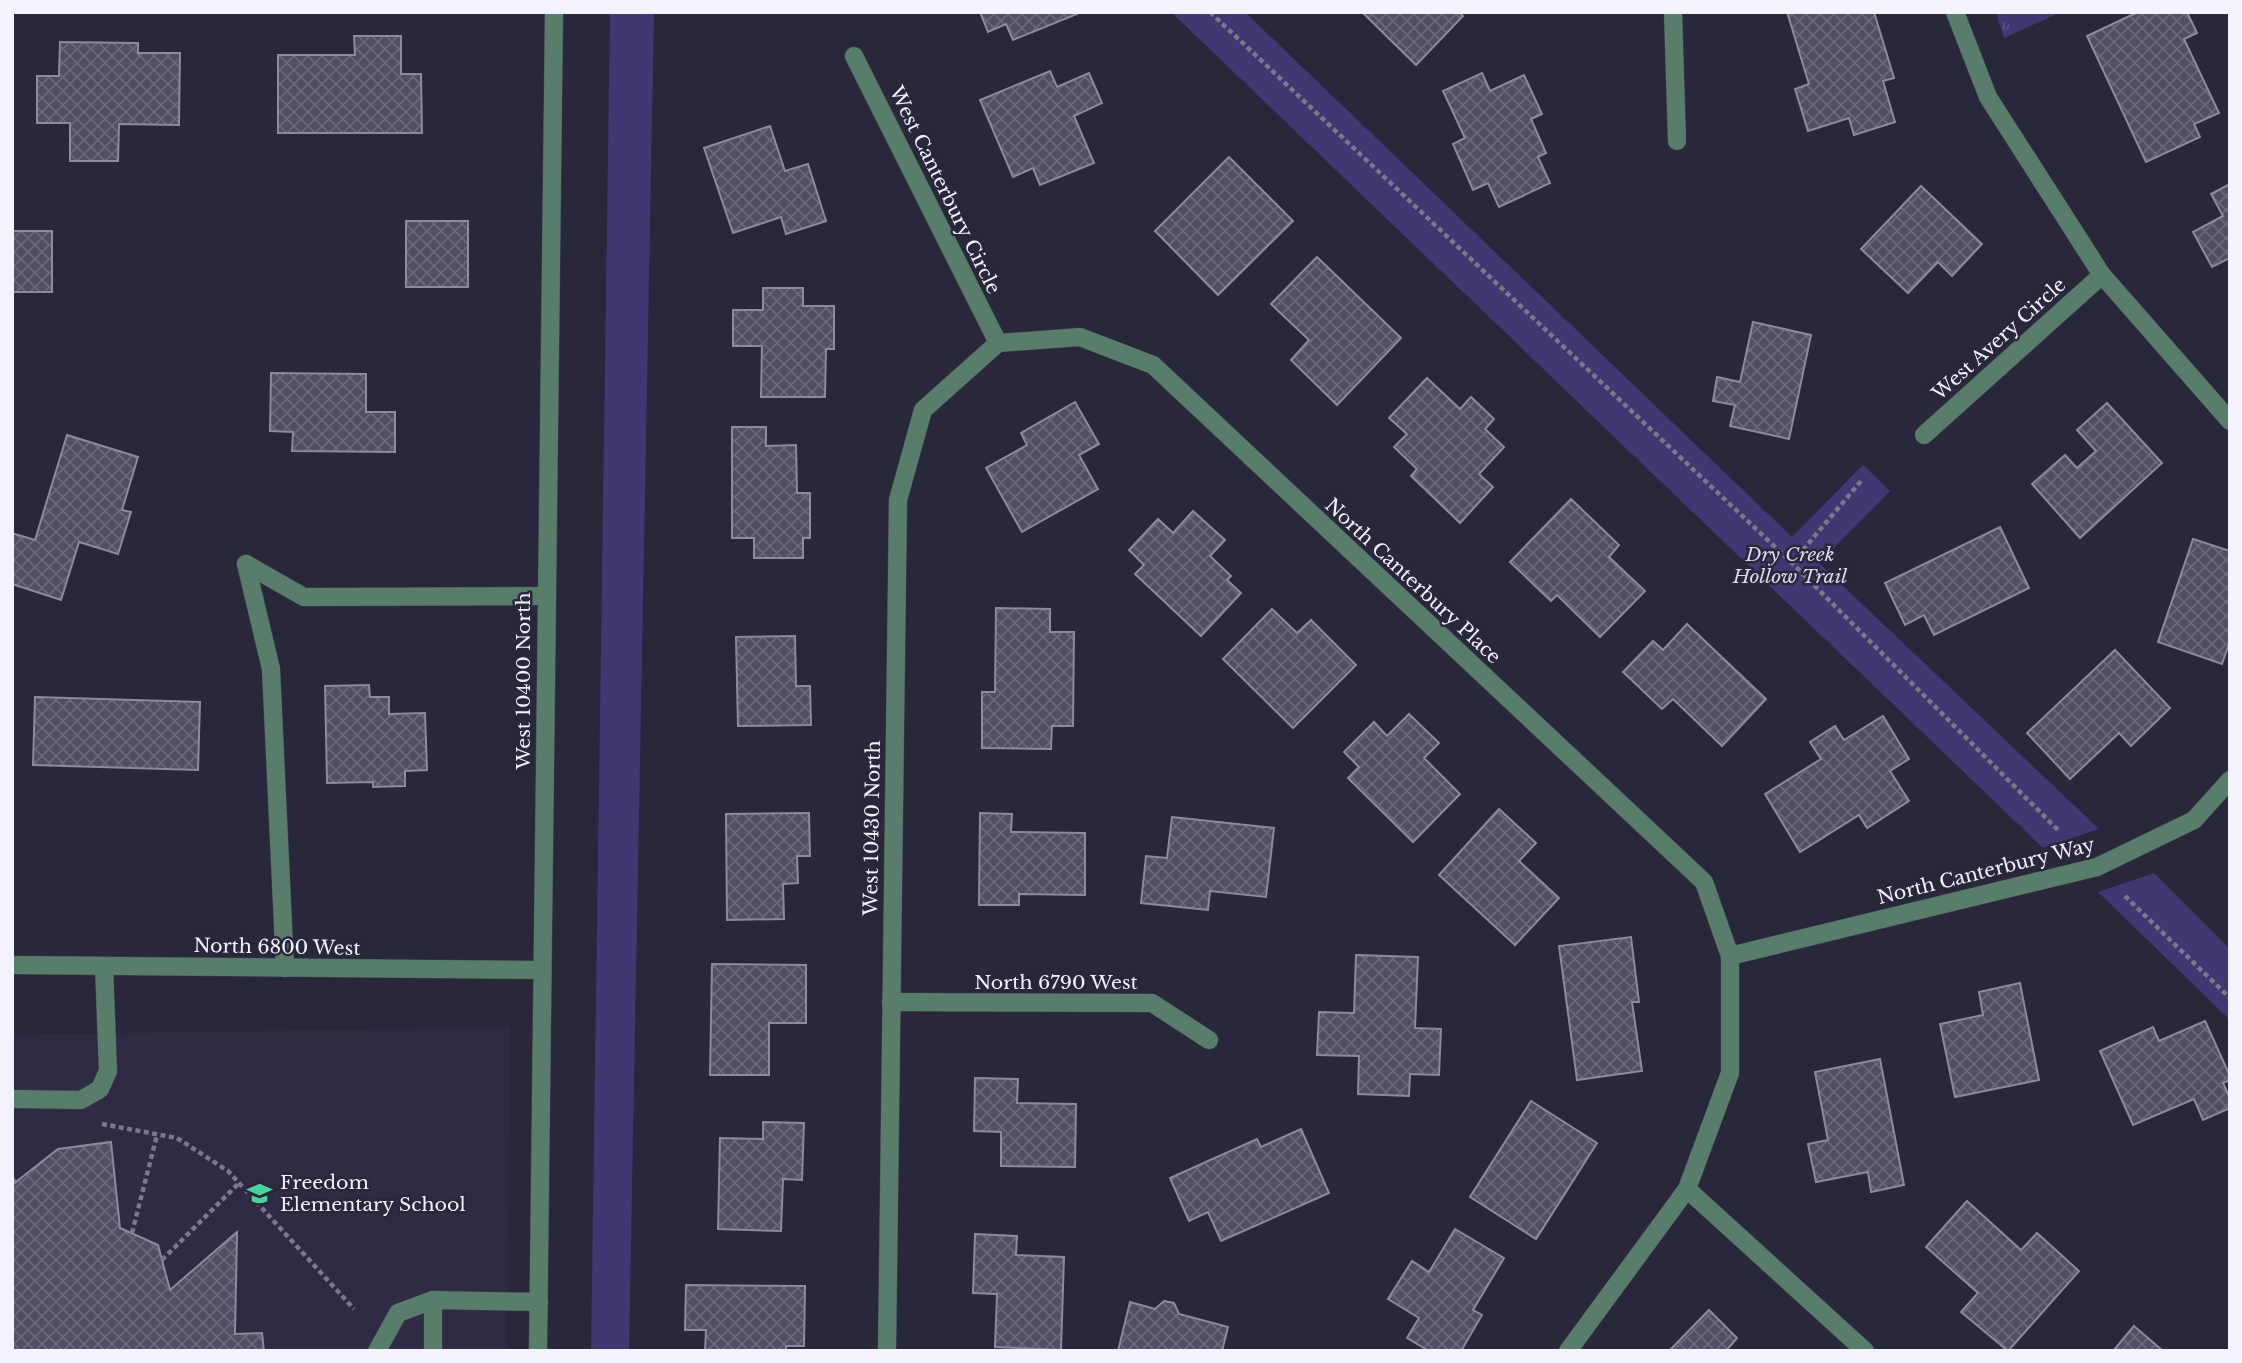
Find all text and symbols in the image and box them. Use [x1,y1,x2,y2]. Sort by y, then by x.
street label: West Canterbury Circle [884,82,1005,298]
street label: West Avery Circle [1927,273,2071,406]
street label: North Canterbury Place [1320,494,1506,668]
park label: Dry Creek Hollow Trail [1732,543,1847,588]
street label: West 10400 North [512,592,535,771]
street label: West 10430 North [859,740,885,917]
street label: North Canterbury Way [1875,833,2097,909]
street label: North 6800 West [193,934,361,960]
street label: North 6790 West [974,971,1139,994]
place label: Freedom Elementary School [280,1171,466,1216]
school or university icon: Freedom Elementary School [246,1179,274,1207]

